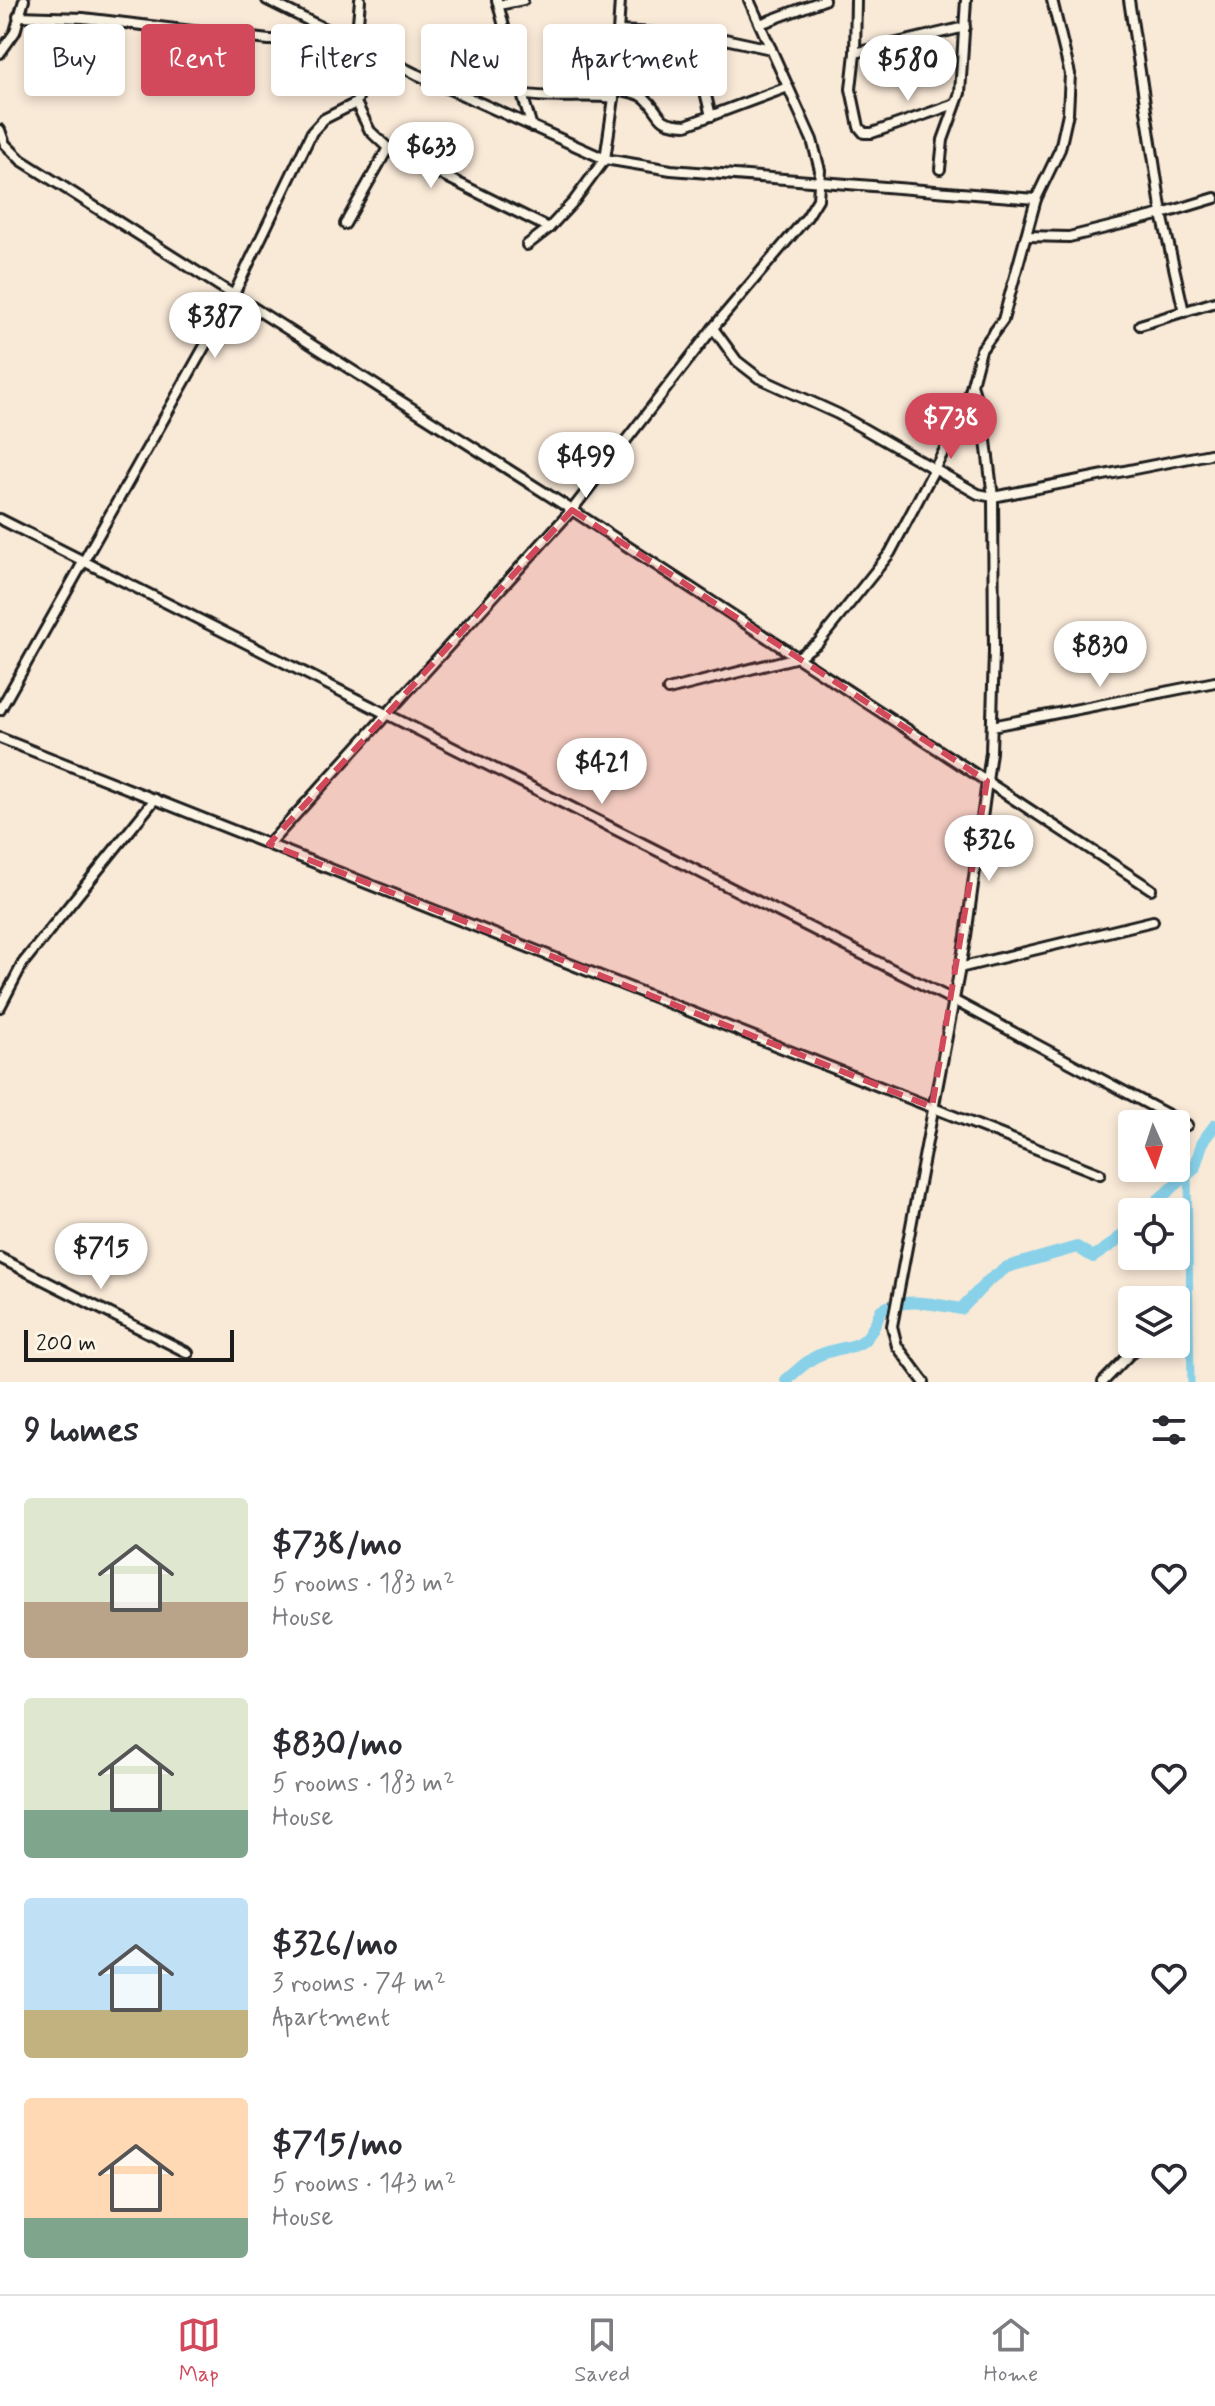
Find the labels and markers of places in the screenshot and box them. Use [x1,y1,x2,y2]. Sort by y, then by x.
pin: $580 [861,35,955,103]
pin: $633 [384,122,478,190]
pin: $387 [168,292,262,360]
pin: $738 [904,393,998,461]
pin: $499 [539,432,633,500]
pin: $830 [1053,621,1147,689]
pin: $421 [555,738,649,806]
pin: $326 [942,815,1036,883]
pin: $715 [54,1223,148,1291]

